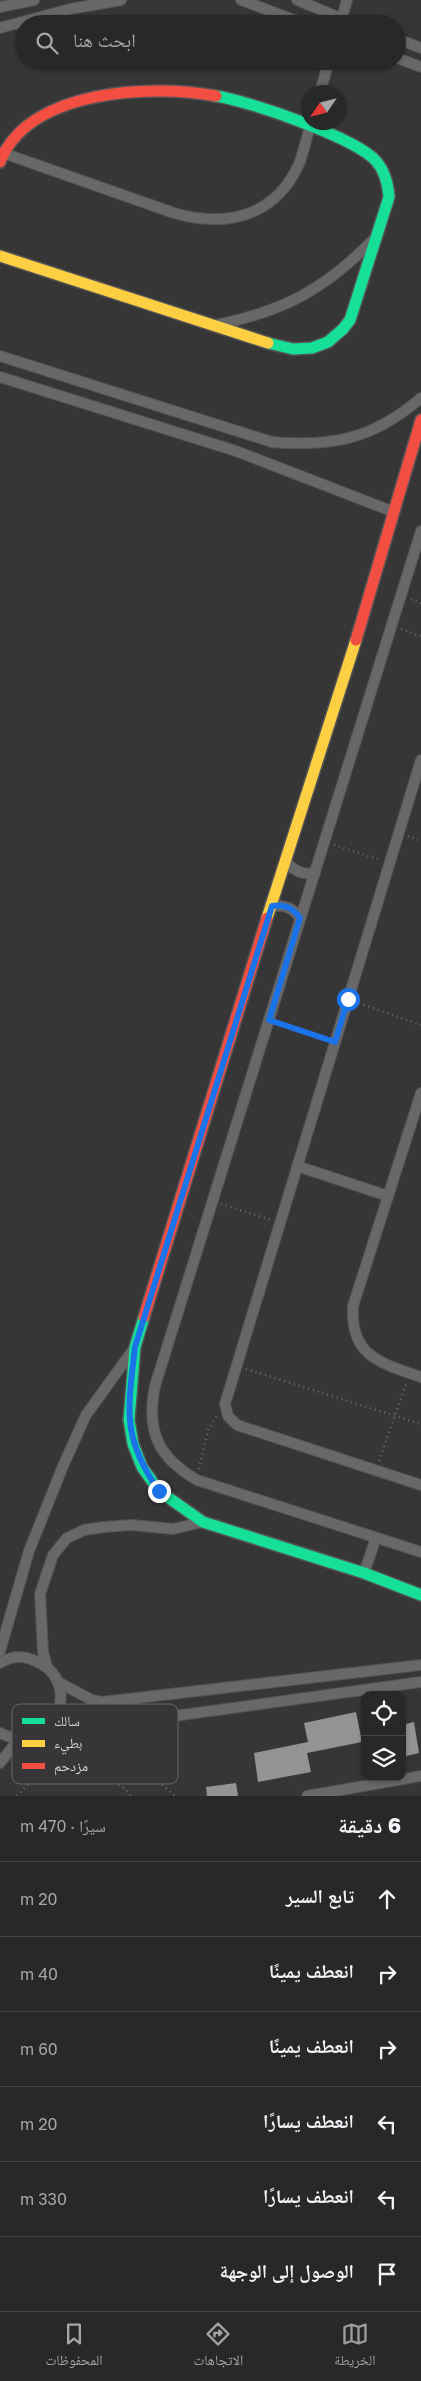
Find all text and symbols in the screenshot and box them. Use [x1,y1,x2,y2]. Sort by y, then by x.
search box [15,15,406,70]
text: ابحث هنا [73,28,136,51]
icon: search [33,29,61,57]
north arrow [301,85,346,130]
route start [337,988,360,1011]
route end [148,1480,171,1503]
map controls [361,1691,406,1781]
button: locate [361,1691,406,1736]
legend [12,1704,178,1784]
text: سالك [54,1712,80,1729]
text: بطيء [54,1734,83,1755]
button: layers [361,1736,406,1781]
text: مزدحم [54,1757,88,1776]
text: 6 دقيقة [338,1812,401,1838]
text: سيرًا · 470 m [20,1816,106,1836]
text: تابع السير [286,1884,354,1907]
icon: ahead [373,1885,401,1913]
text: 20 m [20,1889,57,1909]
text: انعطف يمينًا [269,1959,354,1982]
icon: right [373,1960,401,1988]
text: 40 m [20,1964,58,1984]
text: انعطف يمينًا [269,2034,354,2057]
icon: right [373,2035,401,2063]
text: 60 m [20,2039,58,2059]
text: انعطف يسارًا [263,2109,354,2132]
icon: left [373,2110,401,2138]
text: 20 m [20,2114,57,2134]
text: انعطف يسارًا [263,2184,354,2207]
icon: left [373,2185,401,2213]
text: 330 m [20,2189,67,2209]
text: الوصول إلى الوجهة [220,2259,354,2282]
icon: arrive [373,2260,401,2288]
tab: المحفوظات [46,2320,102,2374]
tab: الاتجاهات [194,2320,243,2374]
tab: الخريطة [334,2320,375,2374]

